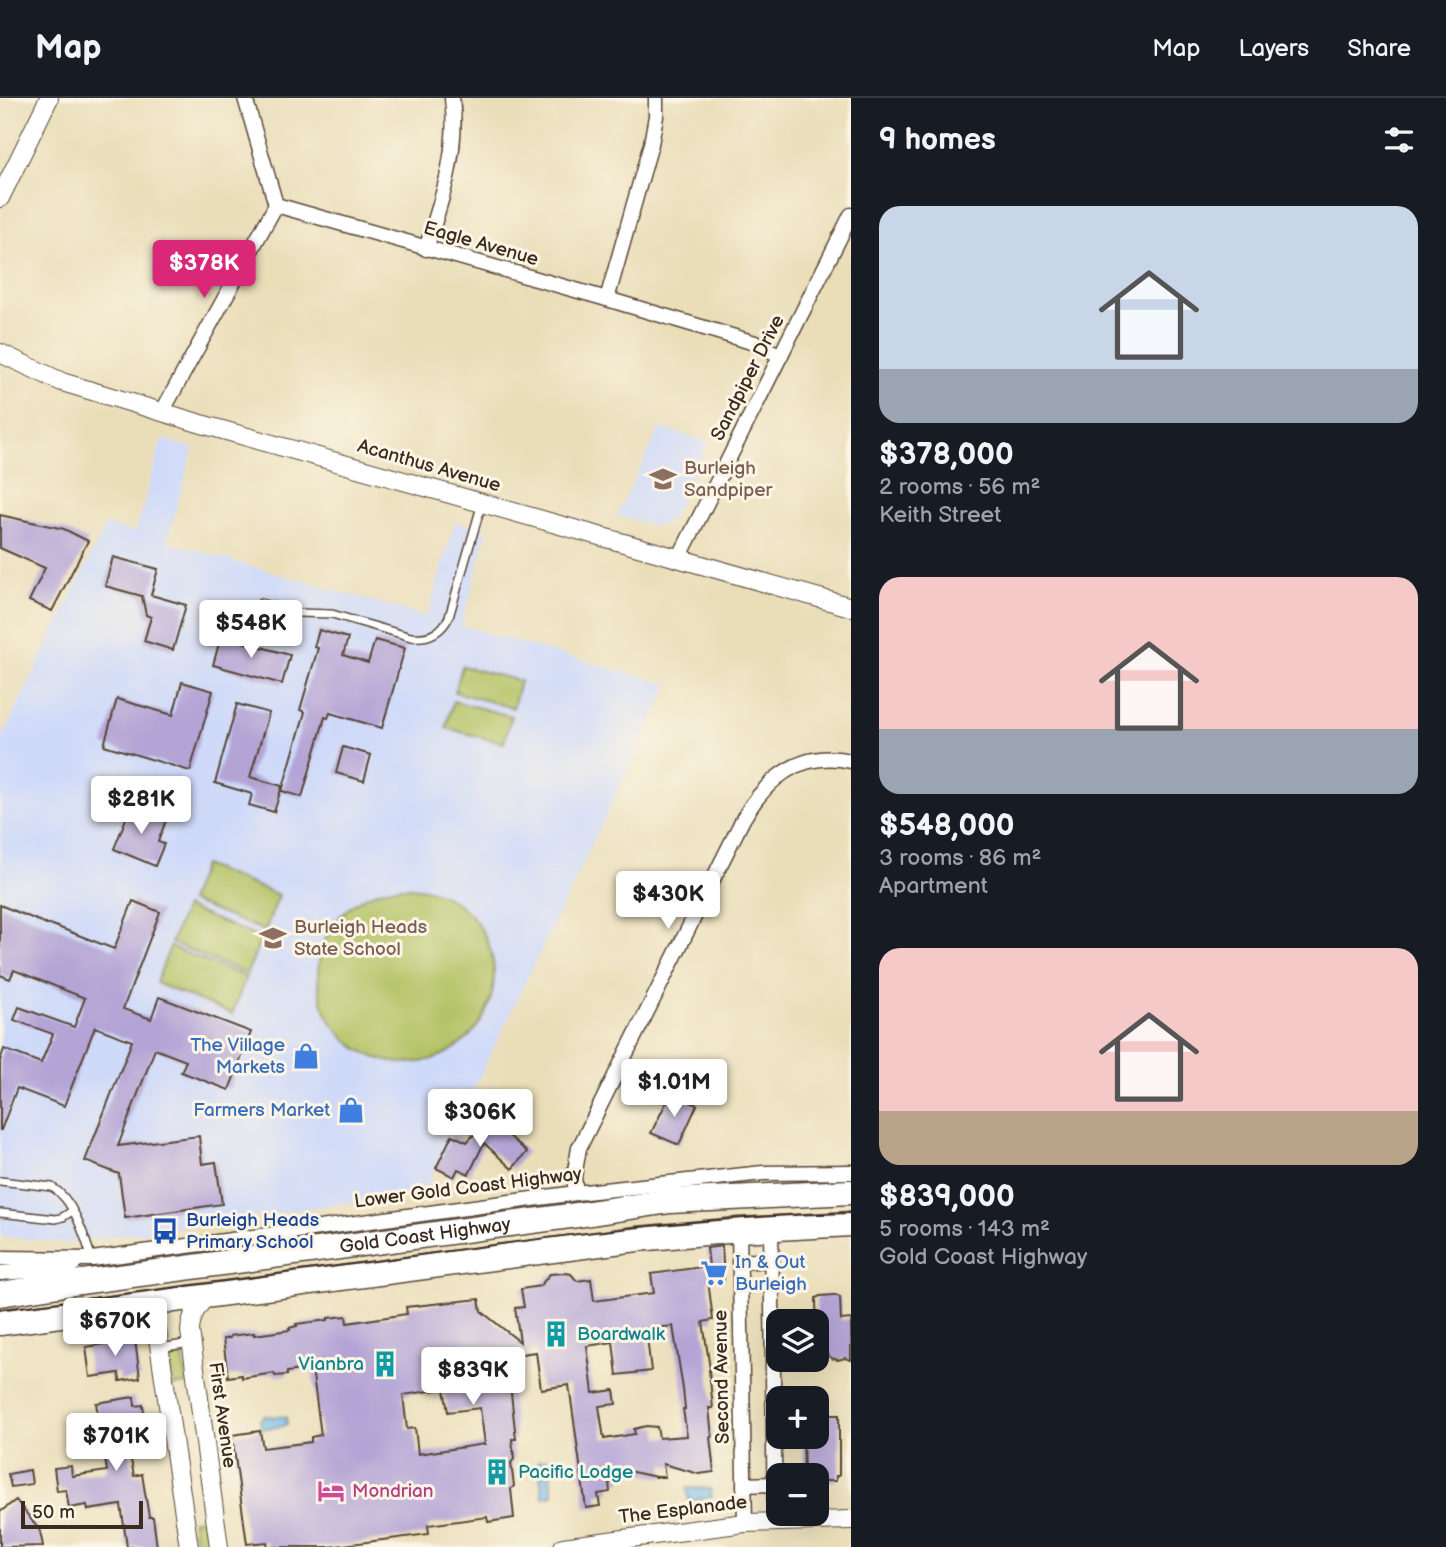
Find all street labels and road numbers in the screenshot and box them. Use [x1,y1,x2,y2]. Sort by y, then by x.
street label: Eagle Avenue [421,217,541,271]
street label: Sandpiper Drive [706,311,790,445]
street label: Acanthus Avenue [355,435,503,497]
street label: Lower Gold Coast Highway [353,1163,584,1213]
street label: Gold Coast Highway [338,1213,512,1258]
street label: Second Avenue [709,1310,735,1444]
street label: First Avenue [203,1361,241,1469]
street label: The Esplanade [617,1491,749,1529]

